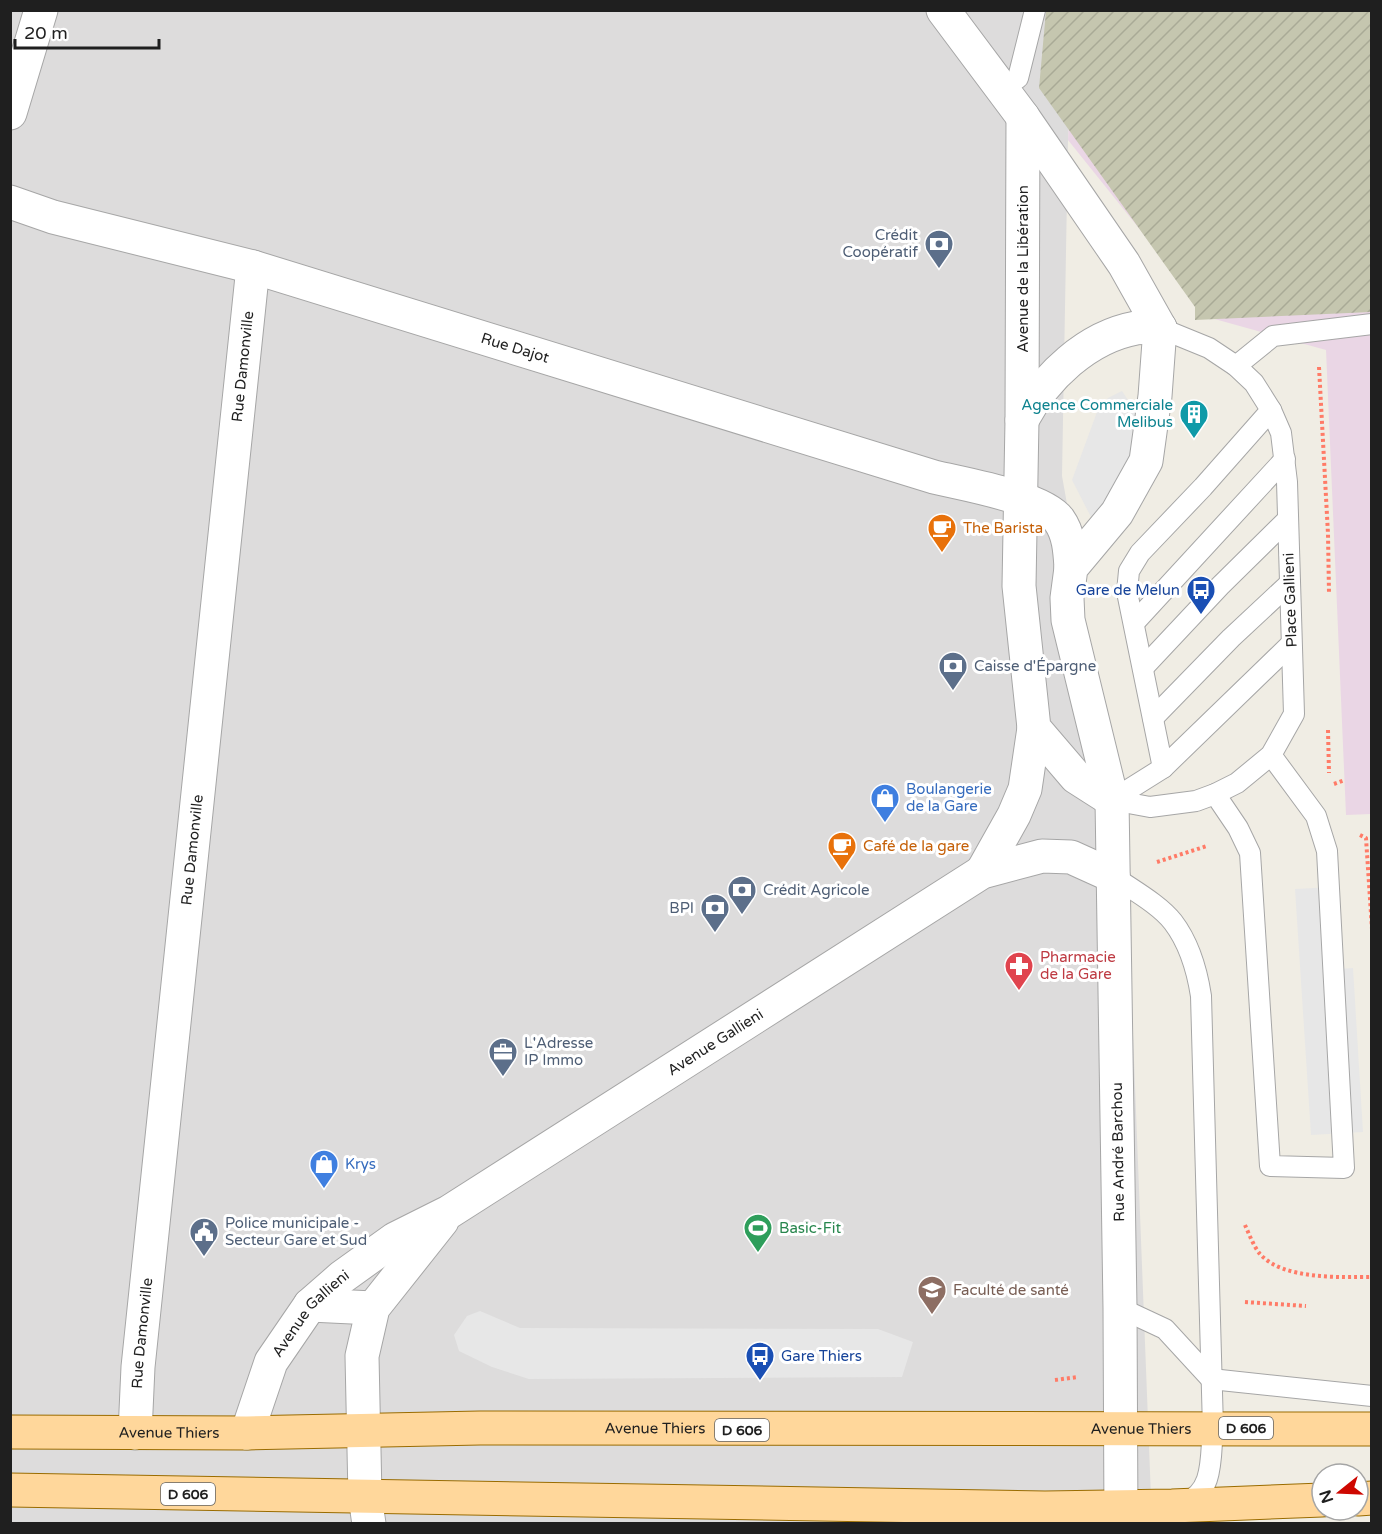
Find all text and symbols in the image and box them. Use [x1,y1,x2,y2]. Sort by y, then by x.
scale bar [15,12,159,50]
text: 20 m [24,22,68,44]
street label: Avenue de la Libération [1014,185,1032,353]
place label: Crédit Coopératif [842,226,918,261]
bank icon: Crédit Coopératif [923,228,955,270]
street label: Rue Damonville [228,310,257,423]
street label: Rue Dajot [479,329,552,367]
place label: Agence Commerciale Melibus [1021,396,1173,431]
building icon: Agence Commerciale Melibus [1178,398,1210,440]
cafe icon: The Barista [926,512,958,554]
place label: The Barista [963,519,1043,537]
street label: Place Gallieni [1279,552,1301,648]
bus stop icon: Gare de Melun [1185,574,1217,616]
place label: Gare de Melun [1076,581,1180,599]
bank icon: Caisse d'Épargne [937,650,969,692]
place label: Caisse d'Épargne [974,657,1096,675]
place label: Boulangerie de la Gare [906,780,992,815]
shop icon: Boulangerie de la Gare [869,782,901,824]
street label: Rue Damonville [177,794,207,906]
cafe icon: Café de la gare [826,830,858,872]
place label: Café de la gare [863,837,969,855]
bank icon: Crédit Agricole [726,874,758,916]
place label: Crédit Agricole [763,881,869,899]
bank icon: BPI [699,892,731,934]
place label: BPI [669,899,694,917]
place label: Pharmacie de la Gare [1040,948,1116,983]
pharmacy icon: Pharmacie de la Gare [1003,950,1035,992]
street label: Avenue Gallieni [664,1005,767,1079]
place label: L'Adresse IP Immo [524,1034,593,1069]
office icon: L'Adresse IP Immo [487,1036,519,1078]
street label: Rue André Barchou [1108,1082,1128,1222]
shop icon: Krys [308,1148,340,1190]
place label: Krys [345,1155,376,1173]
sports icon: Basic-Fit [742,1212,774,1254]
place label: Police municipale - Secteur Gare et Sud [225,1214,367,1249]
public building icon: Police municipale - Secteur Gare et Sud [188,1216,220,1258]
place label: Basic-Fit [779,1219,841,1237]
street label: Avenue Gallieni [268,1266,353,1360]
school or university icon: Faculté de santé [916,1274,948,1316]
street label: Rue Damonville [128,1277,156,1389]
place label: Faculté de santé [953,1281,1069,1299]
bus stop icon: Gare Thiers [744,1340,776,1382]
place label: Gare Thiers [781,1347,862,1365]
road number: D 606 [1219,1417,1273,1439]
street label: Avenue Thiers [604,1419,705,1437]
road number: D 606 [715,1419,769,1441]
street label: Avenue Thiers [1090,1420,1191,1438]
street label: Avenue Thiers [118,1423,220,1442]
north arrow [1310,1462,1370,1522]
road number: D 606 [161,1483,215,1505]
text: N [1315,1487,1338,1506]

